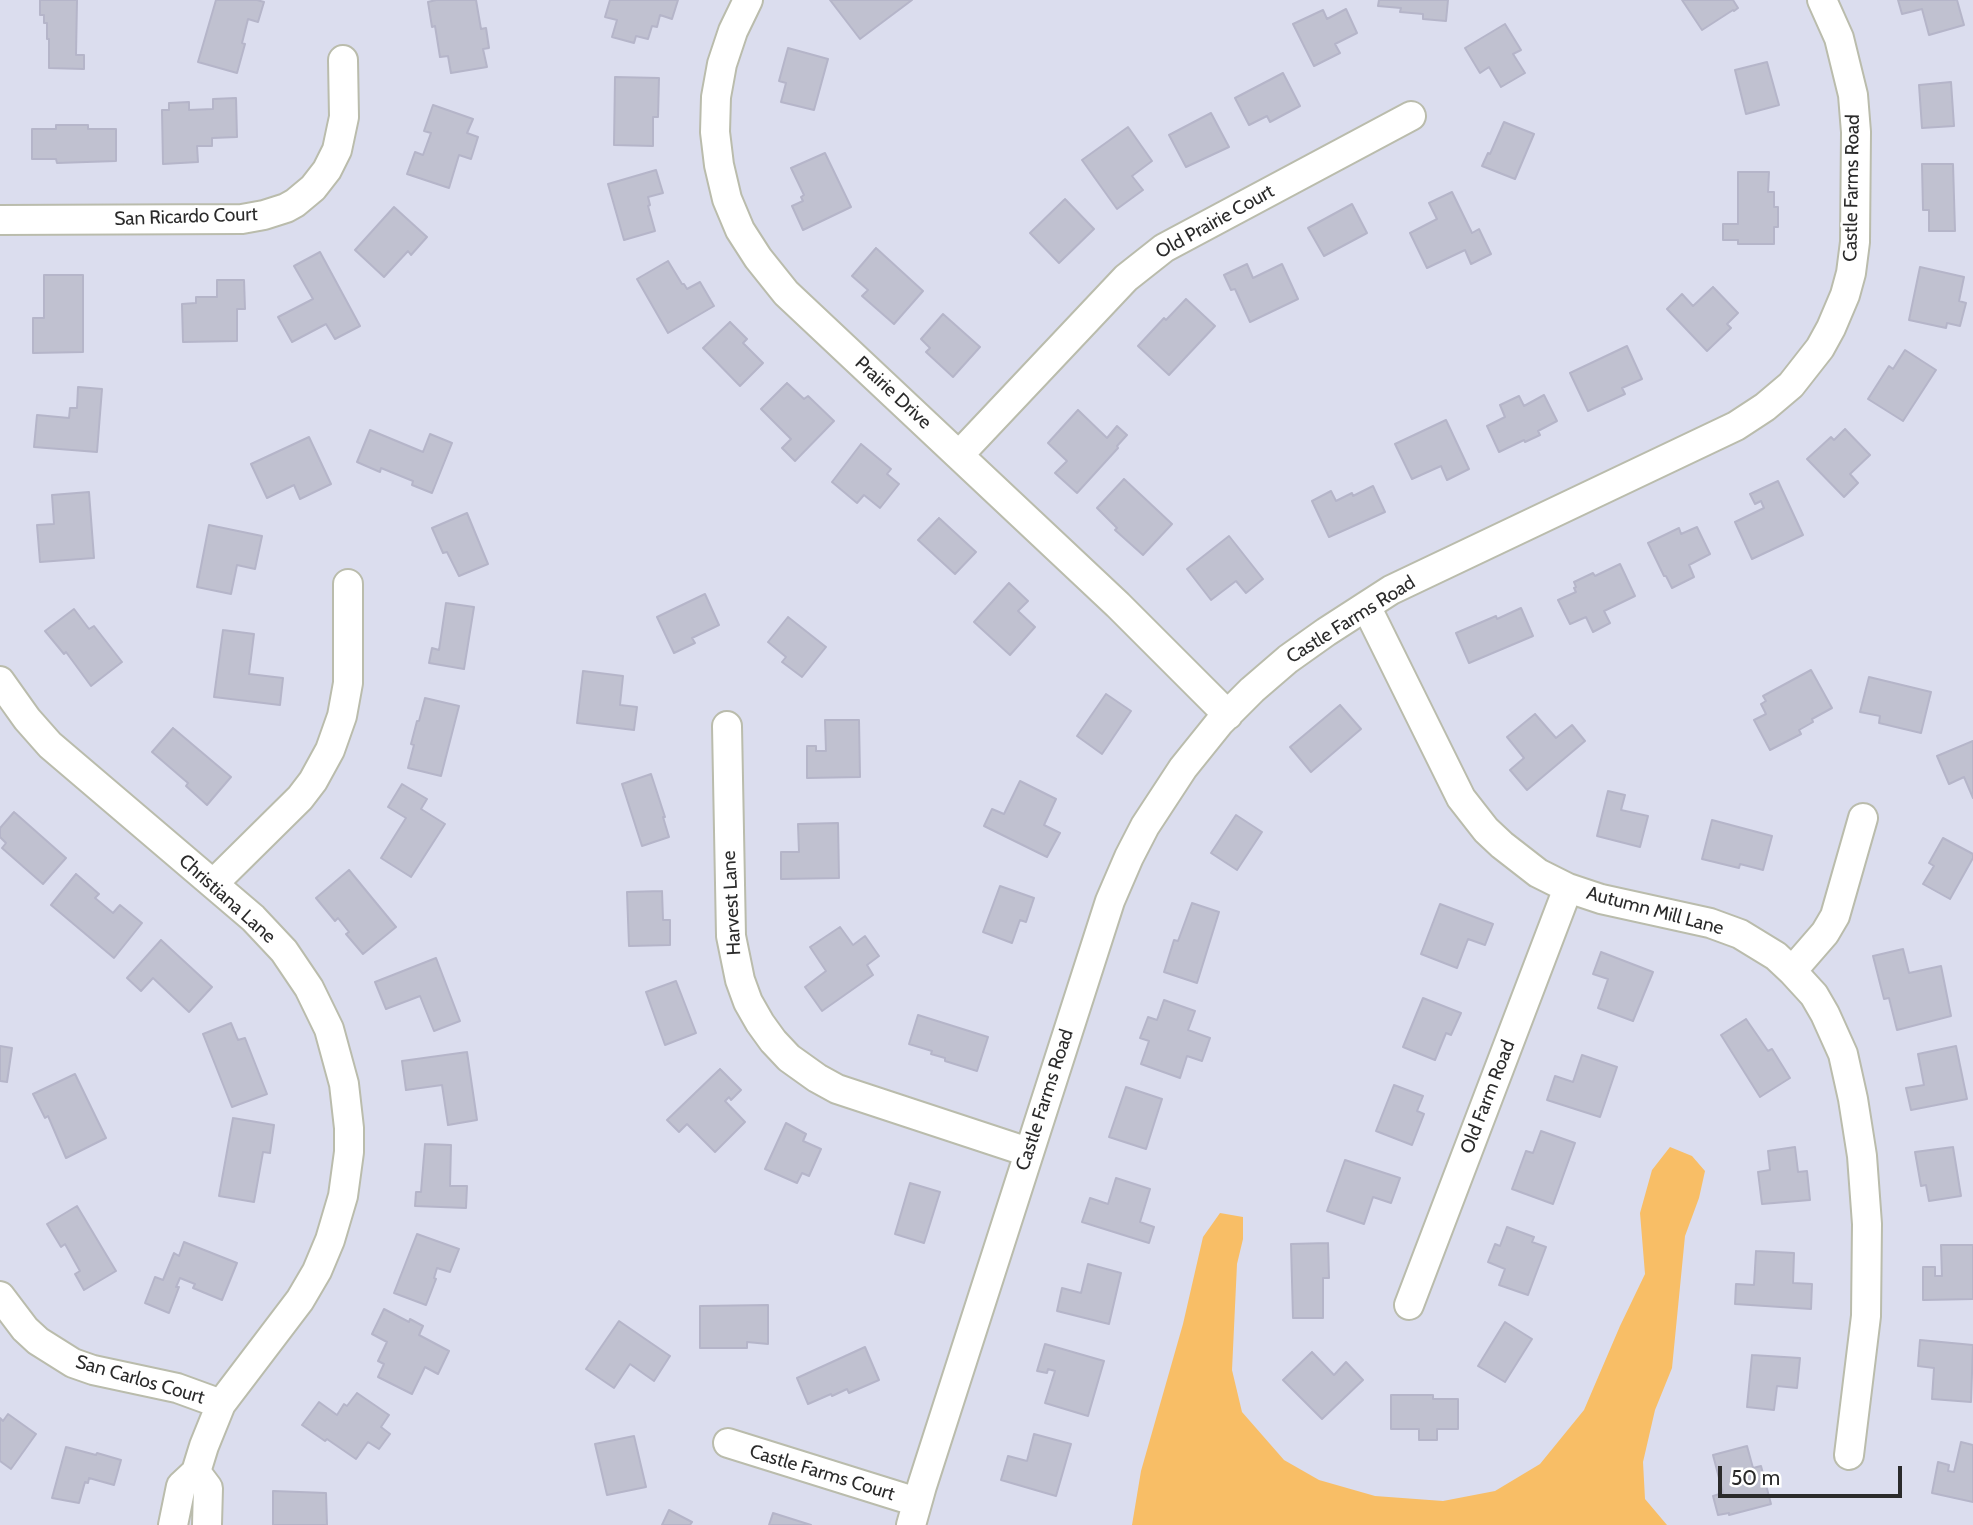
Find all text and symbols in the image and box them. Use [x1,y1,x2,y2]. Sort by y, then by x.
street label: Castle Farms Road [1839,114,1865,262]
street label: Old Prairie Court [1152,180,1278,264]
street label: San Ricardo Court [114,203,258,231]
street label: Prairie Drive [850,352,936,434]
street label: Castle Farms Road [1282,571,1420,669]
street label: Christiana Lane [174,850,280,948]
street label: Harvest Lane [718,850,746,956]
street label: Autumn Mill Lane [1584,882,1726,940]
street label: Castle Farms Road [1011,1026,1079,1174]
street label: Old Farm Road [1456,1037,1520,1157]
street label: San Carlos Court [73,1351,207,1409]
street label: Castle Farms Court [747,1440,897,1506]
scale bar [1721,1452,1905,1496]
text: 50 m [1731,1465,1780,1490]

